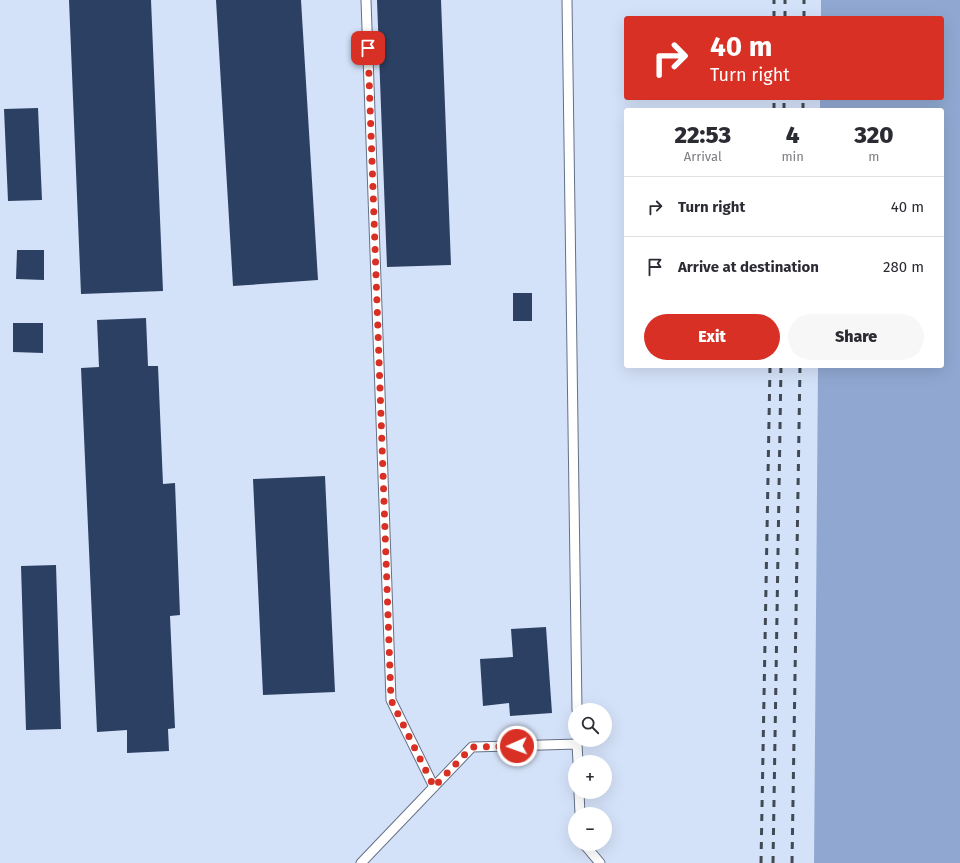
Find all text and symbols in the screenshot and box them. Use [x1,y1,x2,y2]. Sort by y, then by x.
text: 40 m [710,30,773,63]
pin [351,31,385,65]
icon: right [644,32,696,84]
icon: arrive [357,37,379,59]
text: Turn right [710,64,790,86]
text: 22:53 [674,121,731,149]
text: 4 [786,121,800,149]
text: 320 [854,121,894,149]
text: Arrival [684,149,722,164]
text: min [781,149,804,164]
text: m [868,149,880,164]
icon: right [644,196,666,218]
text: Turn right [678,198,745,216]
text: 40 m [891,198,924,216]
icon: arrive [644,256,666,278]
text: Arrive at destination [678,258,819,276]
text: 280 m [883,258,924,276]
button: Exit [644,314,780,360]
button: Share [788,314,924,360]
map controls [568,703,612,851]
button: search [568,703,612,747]
position arrow [496,725,538,767]
button: + [568,755,612,799]
button: − [568,807,612,851]

